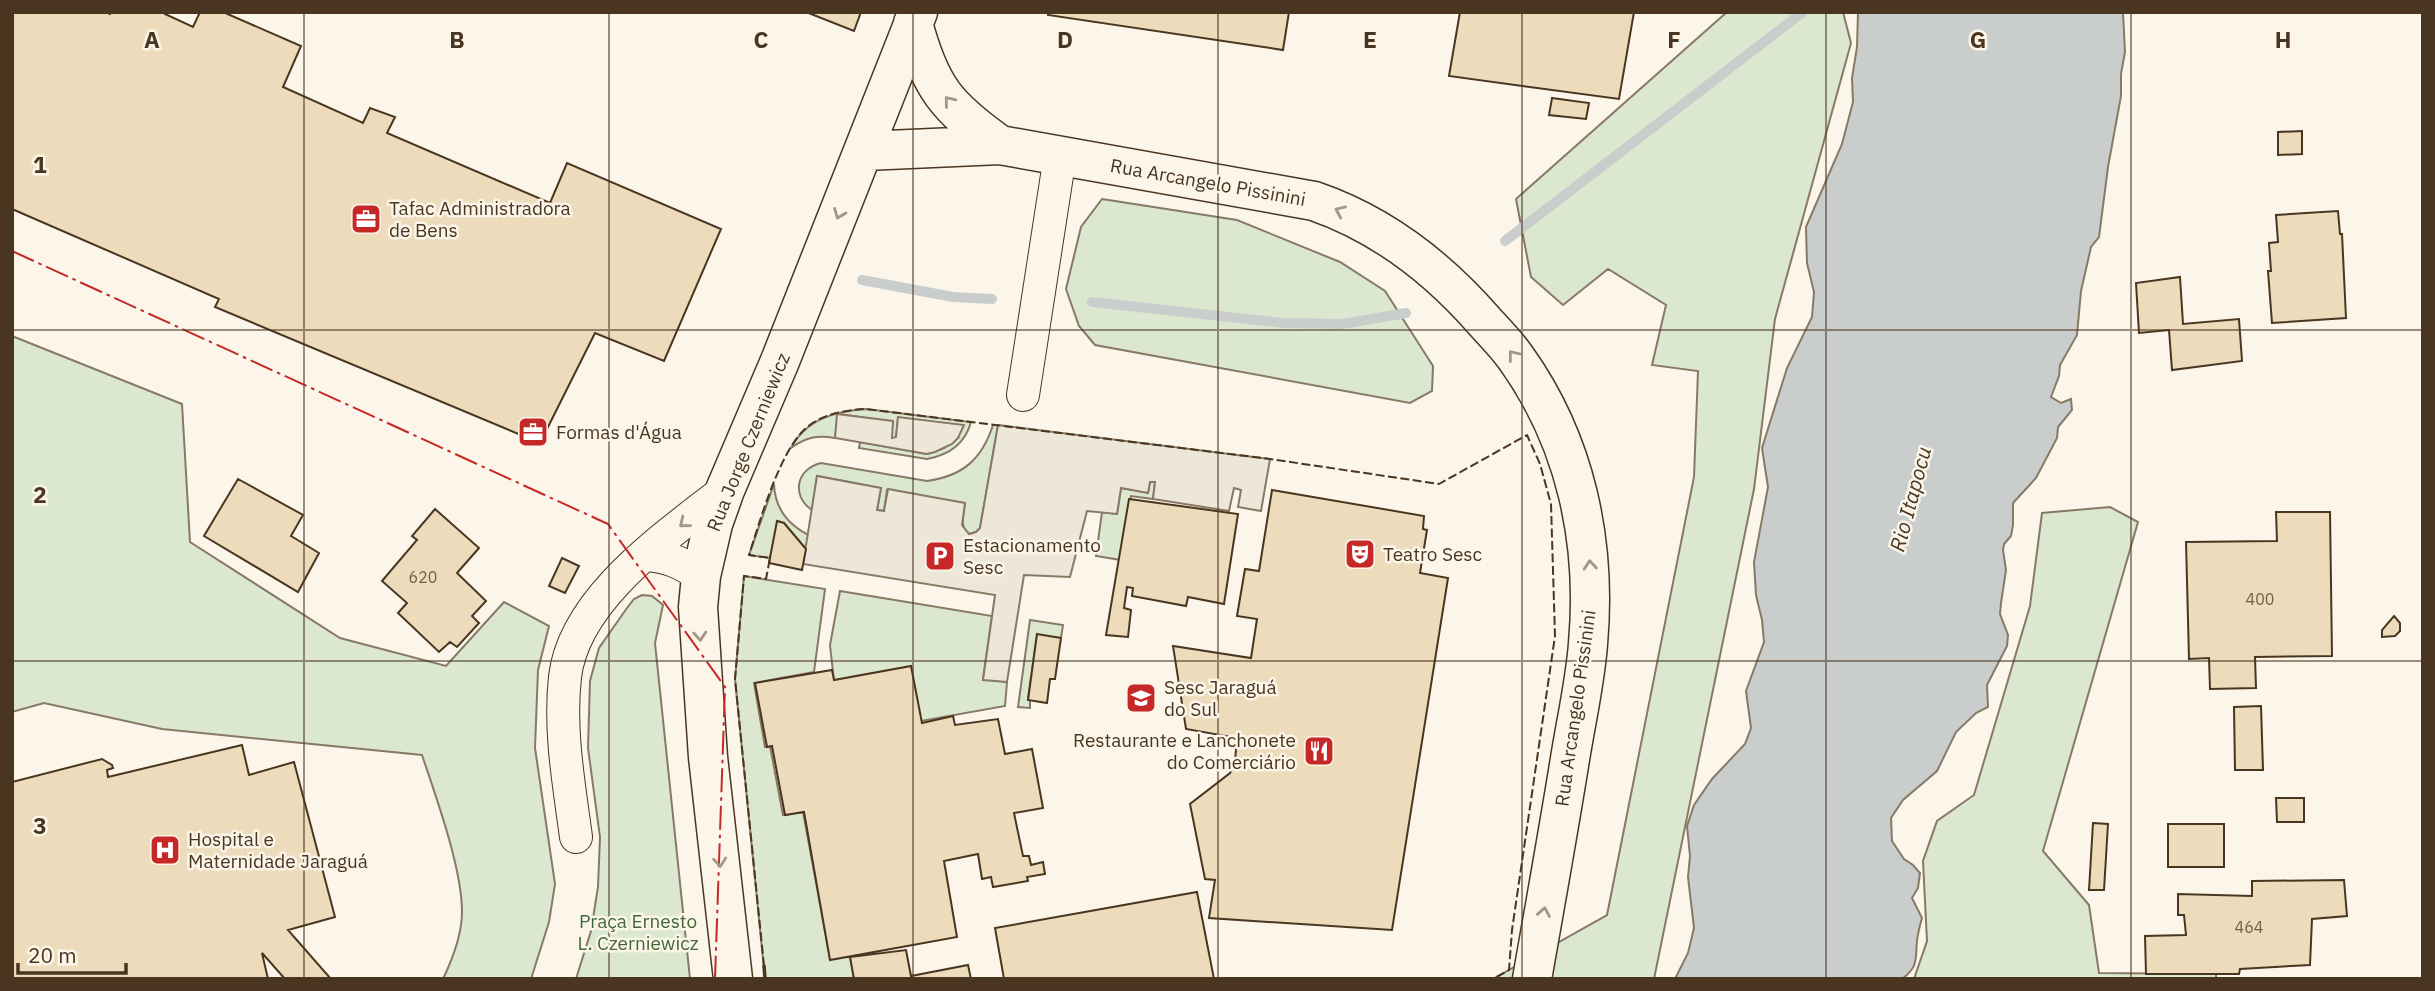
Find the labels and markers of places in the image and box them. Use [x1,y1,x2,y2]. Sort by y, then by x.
place label: Tafac Administradora de Bens [389,196,571,242]
office icon: Tafac Administradora de Bens [349,202,383,236]
office icon: Formas d'Água [516,415,550,449]
place label: Formas d'Água [556,420,682,444]
place label: Estacionamento Sesc [963,533,1101,579]
theatre icon: Teatro Sesc [1343,537,1377,571]
parking icon: Estacionamento Sesc [923,539,957,573]
place label: Teatro Sesc [1383,542,1483,566]
place label: Sesc Jaraguá do Sul [1164,675,1277,721]
school or university icon: Sesc Jaraguá do Sul [1124,681,1158,715]
place label: Restaurante e Lanchonete do Comerciário [1073,728,1296,774]
restaurant icon: Restaurante e Lanchonete do Comerciário [1302,734,1336,768]
place label: Hospital e Maternidade Jaraguá [188,827,368,873]
hospital icon: Hospital e Maternidade Jaraguá [148,833,182,867]

